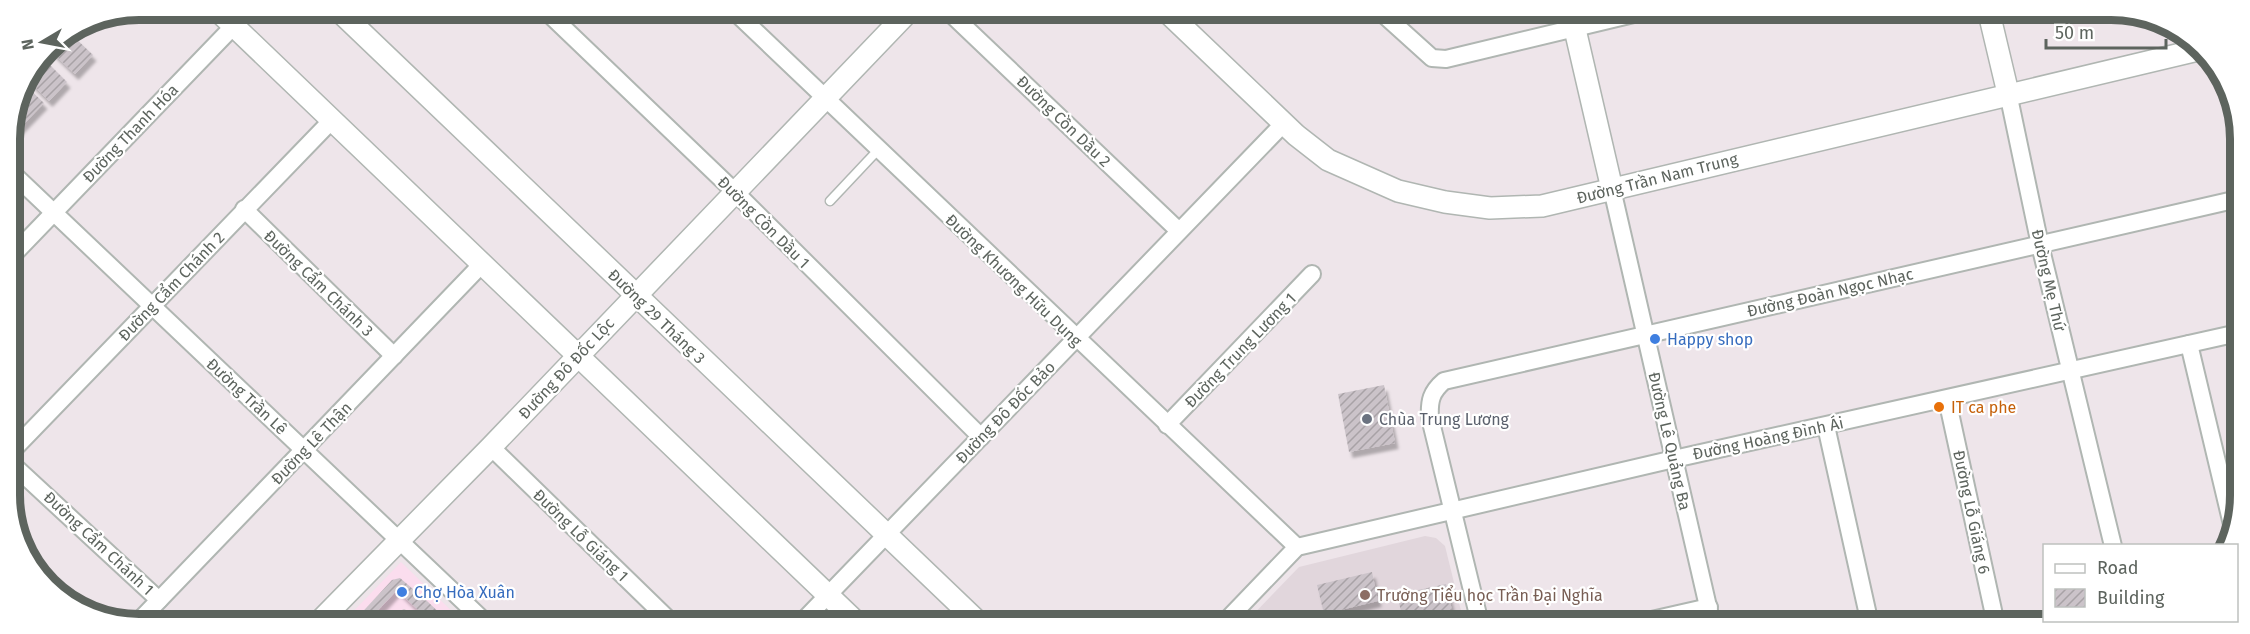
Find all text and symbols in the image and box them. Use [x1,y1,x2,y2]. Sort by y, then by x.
north arrow [12,12,72,72]
scale bar [2046,12,2166,50]
text: 50 m [2055,22,2094,44]
text: N [17,38,38,51]
street label: Đường Cồn Dầu 2 [1013,71,1115,171]
street label: Đường Thanh Hóa [79,80,182,186]
street label: Đường Trần Nam Trung [1574,148,1740,208]
street label: Đường Cồn Dầu 1 [714,172,814,272]
street label: Đường Khương Hữu Dụng [942,210,1086,351]
street label: Đường Cẩm Chánh 3 [260,226,378,340]
street label: Đường Cẩm Chánh 2 [114,227,228,345]
street label: Đường Mẹ Thứ [2028,227,2070,333]
street label: Đường Đoàn Ngọc Nhạc [1745,264,1915,321]
street label: Đường 29 Tháng 3 [604,265,709,368]
street label: Đường Trung Lương 1 [1181,289,1300,412]
street label: Đường Đô Đốc Lộc [514,313,618,423]
place label: Happy shop [1667,330,1753,349]
marker: Happy shop [1648,332,1662,346]
street label: Đường Trần Lê [202,353,292,439]
street label: Đường Đô Đốc Bảo [951,357,1059,467]
street label: Đường Lê Quảng Ba [1644,370,1695,512]
street label: Đường Lê Thận [267,398,356,489]
place label: IT ca phe [1951,398,2016,417]
marker: IT ca phe [1932,400,1946,414]
place label: Chùa Trung Lương [1379,410,1510,429]
marker: Chùa Trung Lương [1360,412,1374,426]
street label: Đường Hoàng Đình Ái [1691,412,1845,464]
street label: Đường Lỗ Giáng 6 [1949,448,1994,576]
street label: Đường Lỗ Giáng 1 [529,485,632,585]
street label: Đường Cẩm Chánh 1 [40,487,158,599]
legend [2043,544,2238,622]
text: Road [2097,557,2139,579]
place label: Chợ Hòa Xuân [414,583,515,602]
marker: Chợ Hòa Xuân [395,585,409,599]
place label: Trường Tiểu học Trần Đại Nghĩa [1377,585,1603,605]
text: Building [2097,587,2165,609]
marker: Trường Tiểu học Trần Đại Nghĩa [1358,588,1372,602]

